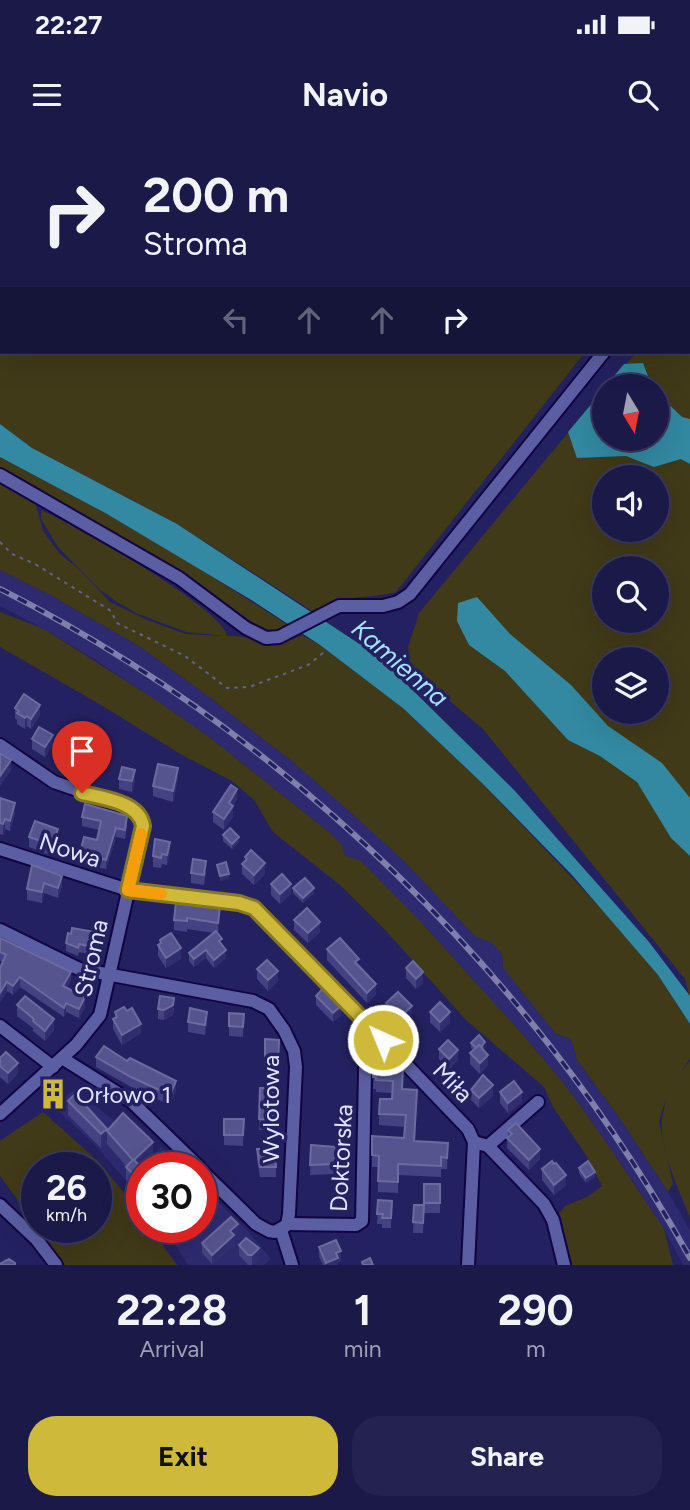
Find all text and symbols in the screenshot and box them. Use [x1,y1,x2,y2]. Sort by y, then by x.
text: 22:27 [35,9,102,41]
icon: menu [28,76,66,114]
text: Navio [302,76,388,114]
icon: search [624,76,662,114]
text: 200 m [143,165,289,224]
icon: right [28,168,119,259]
text: Stroma [143,225,248,263]
icon: left [217,301,255,339]
icon: ahead [290,301,328,339]
icon: ahead [363,301,401,339]
icon: right [436,301,474,339]
north arrow [592,374,668,452]
map controls [592,374,669,724]
button: sound [592,465,669,542]
button: search [592,556,669,633]
water label: Kamienna [345,612,455,714]
button: layers [592,647,669,724]
pin [52,721,112,793]
icon: arrive [63,732,101,770]
street label: Nowa [36,826,104,874]
street label: Stroma [68,916,114,1000]
position arrow [346,1003,420,1077]
street label: Wylotowa [256,1055,285,1163]
street label: Miła [427,1056,479,1108]
building icon: Orłowo 1 [36,1077,70,1111]
place label: Orłowo 1 [76,1080,171,1109]
street label: Doktorska [324,1103,358,1213]
speed limit sign: 30 [126,1152,217,1243]
text: 26 [46,1167,87,1209]
text: km/h [46,1204,87,1226]
text: 22:28 [116,1285,228,1336]
text: 1 [354,1285,372,1336]
text: 290 [498,1285,574,1336]
text: Arrival [139,1335,204,1363]
text: min [344,1335,382,1363]
text: m [526,1335,546,1363]
button: Exit [28,1416,338,1496]
button: Share [352,1416,662,1496]

